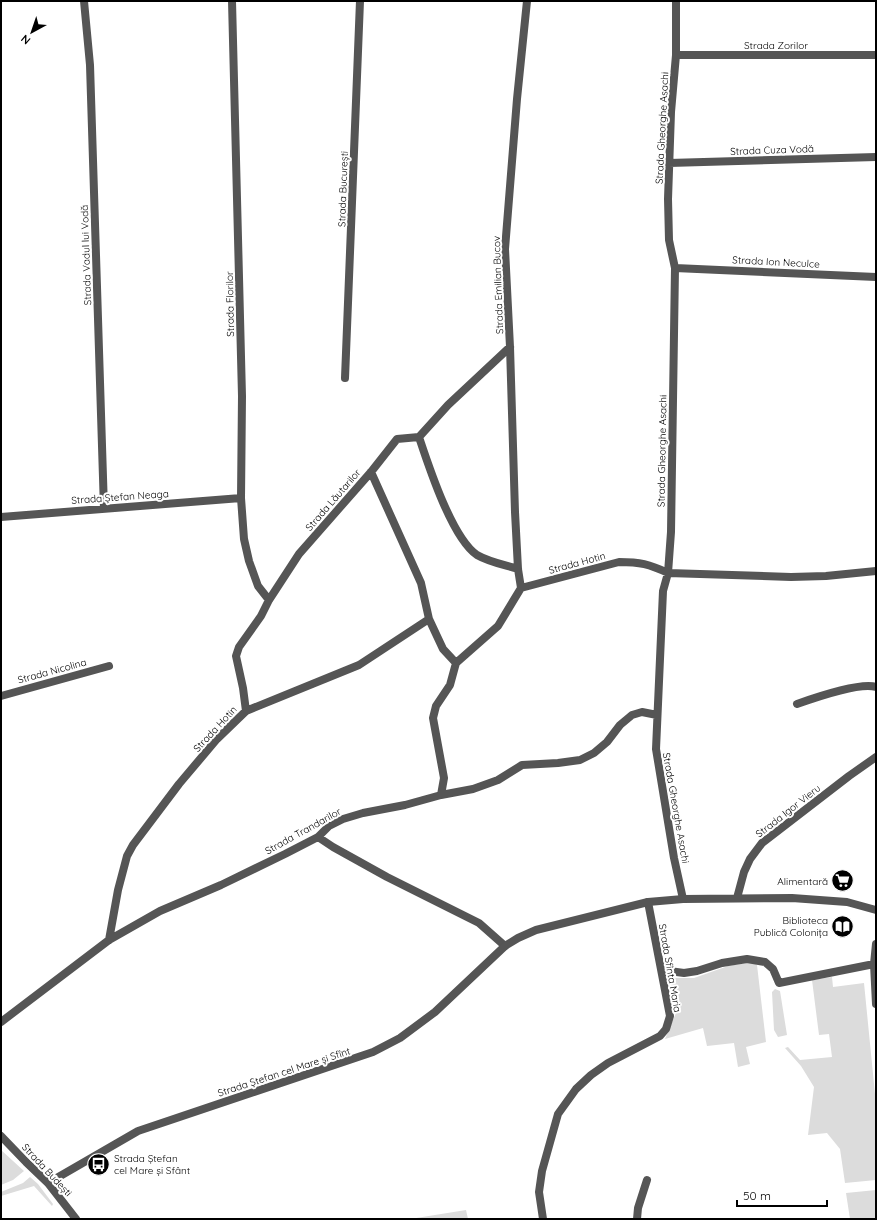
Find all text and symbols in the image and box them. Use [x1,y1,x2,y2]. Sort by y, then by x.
north arrow [12,12,52,52]
text: N [18,32,33,48]
street label: Strada Zorilor [744,39,808,52]
street label: Strada Gheorghe Asachi [653,72,671,184]
street label: Strada Cuza Vodă [730,142,814,158]
street label: Strada București [335,151,351,227]
street label: Strada Vadul lui Vodă [78,205,94,305]
street label: Strada Emilian Bucov [490,236,506,334]
street label: Strada Ion Neculce [732,253,820,271]
street label: Strada Florilor [223,271,237,337]
street label: Strada Gheorghe Asachi [655,395,669,507]
street label: Strada Lăutarilor [302,466,364,534]
street label: Strada Ștefan Neaga [71,487,169,507]
street label: Strada Hotin [547,549,607,577]
street label: Strada Nicolina [16,656,88,686]
street label: Strada Hotin [190,703,240,755]
street label: Strada Gheorghe Asachi [660,752,692,864]
street label: Strada Igor Vieru [753,782,823,840]
street label: Strada Trandarilor [263,805,343,857]
supermarket icon: Alimentară [830,868,856,894]
place label: Alimentară [777,875,828,888]
library icon: Biblioteca Publică Colonița [830,913,856,939]
place label: Biblioteca Publică Colonița [754,914,828,939]
street label: Strada Sfînta Maria [656,923,684,1013]
street label: Strada Ștefan cel Mare și Sfînt [216,1044,353,1100]
street label: Strada Budești [19,1141,75,1199]
bus stop icon: Strada Ștefan cel Mare și Sfânt [86,1151,112,1177]
place label: Strada Ștefan cel Mare și Sfânt [114,1152,191,1177]
scale bar [737,1182,827,1208]
text: 50 m [743,1188,771,1203]

